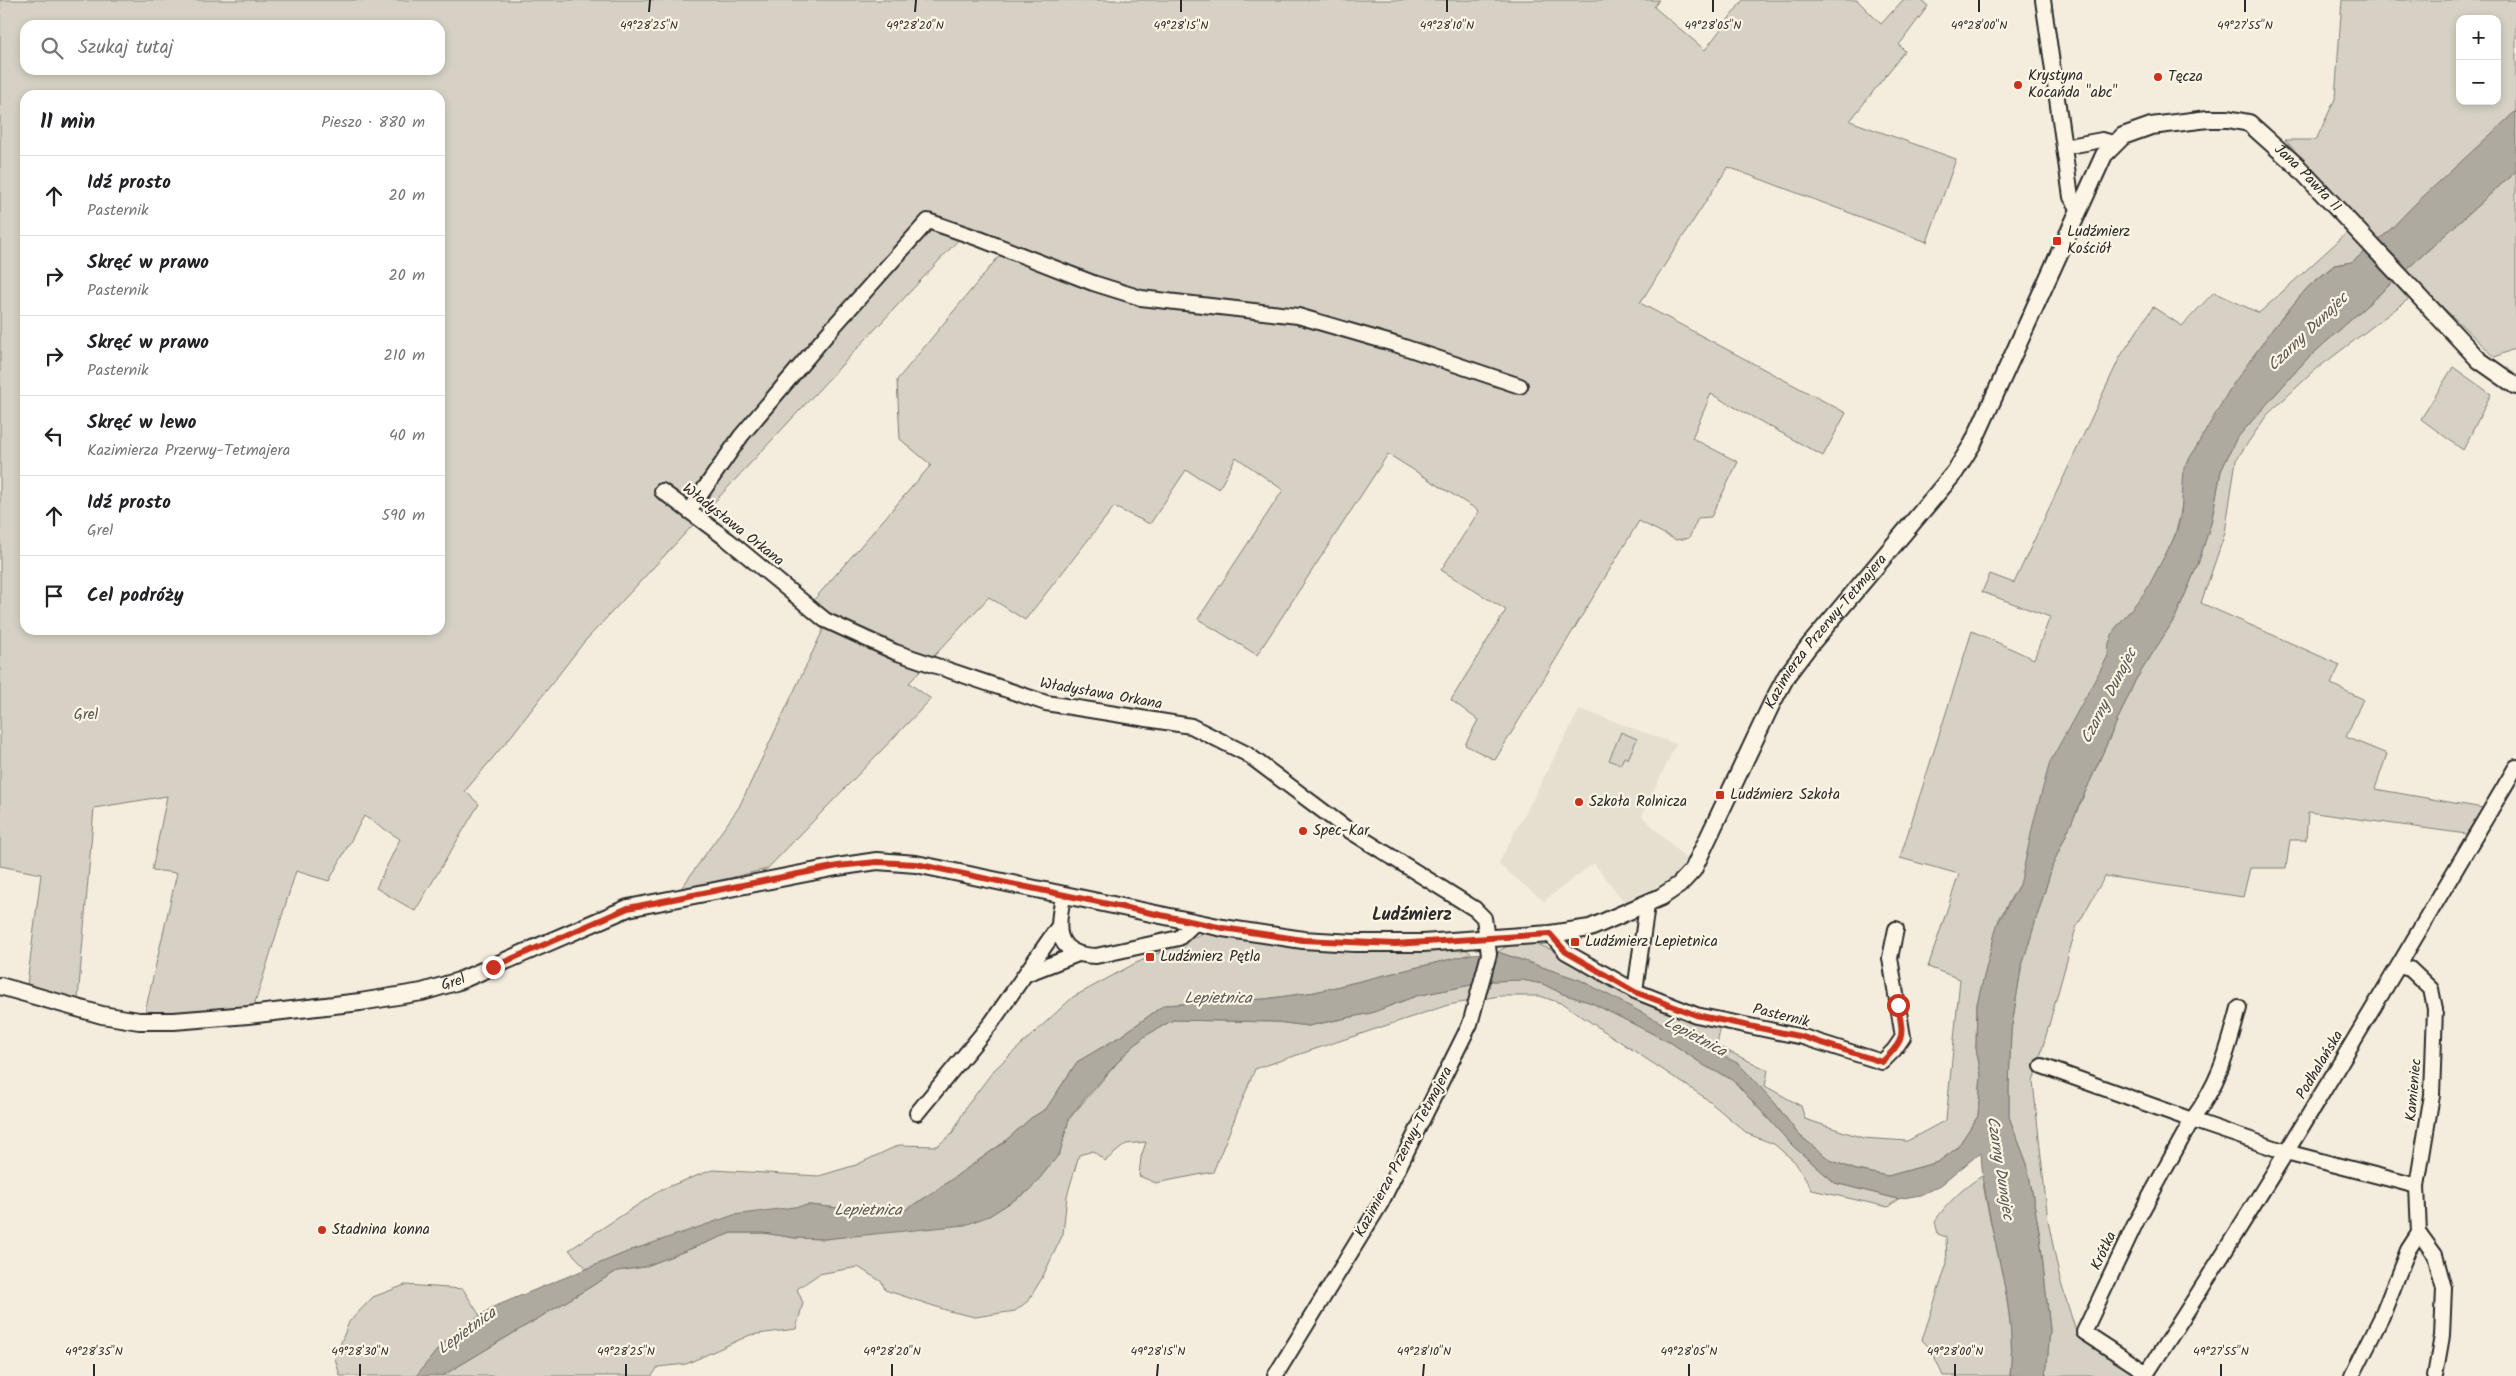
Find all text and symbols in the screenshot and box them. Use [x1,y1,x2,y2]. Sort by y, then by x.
map controls [2456,15,2501,105]
button: + [2456,15,2501,60]
text: 49°28'25"N [620,16,678,35]
text: 49°28'20"N [886,16,944,35]
text: 49°28'15"N [1154,16,1208,35]
text: 49°28'10"N [1420,16,1474,35]
text: 49°28'05"N [1684,16,1742,35]
text: 49°28'00"N [1951,16,2007,35]
text: 49°27'55"N [2217,16,2273,35]
search box [20,20,445,75]
text: Szukaj tutaj [78,33,173,63]
icon: search [38,34,66,62]
button: − [2456,60,2501,105]
place label: Krystyna Kocańda "abc" [2028,64,2117,105]
place label: Tęcza [2168,65,2203,89]
marker: Tęcza [2152,71,2164,83]
marker: Krystyna Kocańda "abc" [2012,79,2024,91]
text: 11 min [40,106,95,139]
text: Pieszo · 880 m [321,110,425,135]
street label: Jana Pawła II [2268,138,2347,218]
text: Idź prosto [87,168,171,198]
icon: ahead [40,182,68,210]
text: 20 m [389,183,425,208]
text: Pasternik [87,198,149,223]
place label: Ludźmierz Kościół [2067,220,2131,261]
marker: Ludźmierz Kościół [2051,235,2063,247]
text: Skręć w prawo [87,248,209,278]
icon: right [40,262,68,290]
text: 20 m [389,263,425,288]
text: Pasternik [87,278,149,303]
water label: Czarny Dunajec [2262,285,2356,377]
text: Skręć w prawo [87,328,209,358]
icon: right [40,342,68,370]
text: 210 m [384,343,425,368]
text: Pasternik [87,358,149,383]
text: Skręć w lewo [87,408,196,438]
icon: left [40,422,68,450]
text: 40 m [389,423,425,448]
text: Kazimierza Przerwy-Tetmajera [87,438,290,463]
street label: Władysława Orkana [677,477,789,573]
text: Idź prosto [87,488,171,518]
icon: ahead [40,502,68,530]
text: 590 m [381,503,425,528]
text: Grel [87,518,113,543]
street label: Kazimierza Przerwy-Tetmajera [1759,549,1893,713]
text: Cel podróży [87,581,184,611]
icon: arrive [40,582,68,610]
water label: Czarny Dunajec [2074,642,2145,748]
street label: Władysława Orkana [1038,671,1164,717]
park label: Grel [74,703,99,727]
place label: Ludźmierz Szkoła [1730,783,1840,807]
marker: Ludźmierz Szkoła [1714,789,1726,801]
place label: Szkoła Rolnicza [1589,790,1687,814]
marker: Szkoła Rolnicza [1573,796,1585,808]
place label: Spec-Kar [1313,819,1370,843]
marker: Spec-Kar [1297,825,1309,837]
district label: Ludźmierz [1372,901,1452,930]
place label: Ludźmierz Lepietnica [1585,930,1718,954]
marker: Ludźmierz Lepietnica [1569,936,1581,948]
place label: Ludźmierz Pętla [1160,945,1260,969]
marker: Ludźmierz Pętla [1144,951,1156,963]
route end [482,956,505,979]
street label: Grel [438,967,470,998]
water label: Lepietnica [1184,986,1253,1011]
route start [1887,994,1910,1017]
street label: Pasternik [1750,997,1813,1035]
water label: Lepietnica [1659,1010,1732,1065]
street label: Podhalańska [2290,1026,2350,1104]
street label: Kamieniec [2399,1057,2429,1123]
street label: Kazimierza Przerwy-Tetmajera [1349,1062,1459,1242]
water label: Czarny Dunajec [1979,1115,2021,1223]
water label: Lepietnica [834,1198,903,1223]
place label: Stadnina konna [332,1218,430,1242]
marker: Stadnina konna [316,1224,328,1236]
street label: Krótka [2085,1228,2123,1274]
water label: Lepietnica [432,1300,503,1361]
text: 49°28'35"N [65,1342,123,1361]
text: 49°28'30"N [331,1342,389,1361]
text: 49°28'25"N [597,1342,655,1361]
text: 49°28'20"N [863,1342,921,1361]
text: 49°28'15"N [1131,1342,1185,1361]
text: 49°28'10"N [1397,1342,1451,1361]
text: 49°28'05"N [1660,1342,1718,1361]
text: 49°28'00"N [1927,1342,1983,1361]
text: 49°27'55"N [2193,1342,2249,1361]

